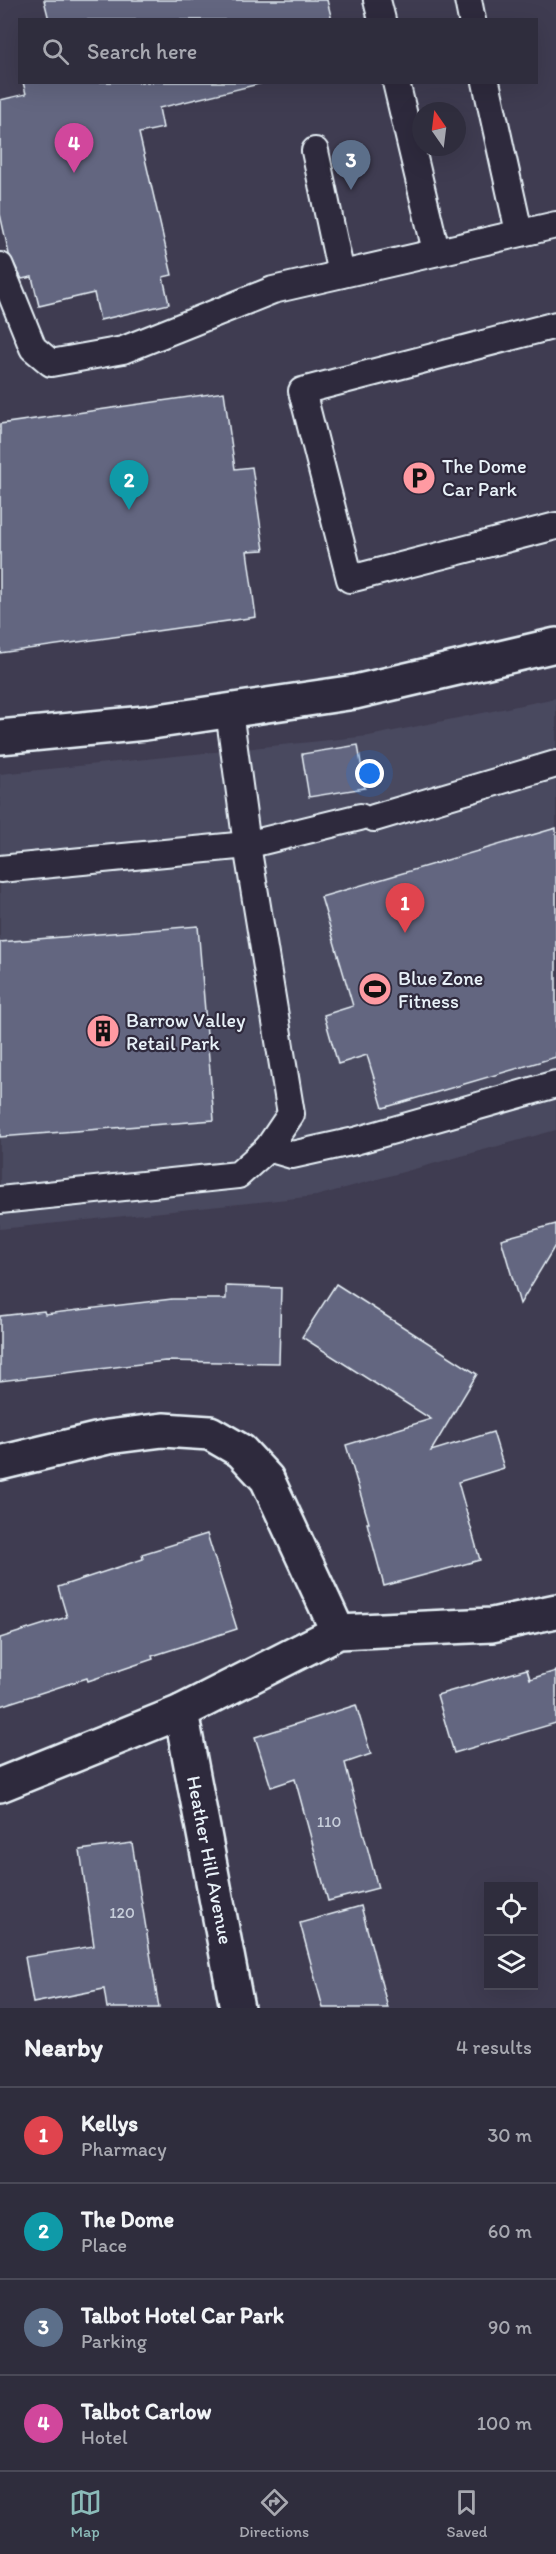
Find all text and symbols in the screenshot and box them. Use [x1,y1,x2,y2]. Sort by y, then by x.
search box [18,18,538,84]
icon: search [39,35,72,68]
text: Search here [87,38,197,65]
north arrow [412,102,466,156]
pin: 4 [54,124,94,173]
pin: 3 [332,140,370,190]
place label: The Dome Car Park [442,454,527,501]
pin: 2 [110,460,148,510]
parking icon: The Dome Car Park [401,460,437,496]
your location [355,759,384,788]
pin: 1 [386,884,424,933]
place label: Blue Zone Fitness [398,966,483,1013]
sports icon: Blue Zone Fitness [357,971,393,1007]
place label: Barrow Valley Retail Park [126,1008,246,1055]
building icon: Barrow Valley Retail Park [85,1013,121,1049]
street label: Heather Hill Avenue [182,1774,238,1946]
house number: 110 [317,1812,341,1831]
map controls [484,1882,538,1990]
button: locate [484,1882,538,1936]
house number: 120 [109,1903,135,1922]
button: layers [484,1936,538,1990]
text: Nearby [24,2031,103,2063]
text: 4 results [456,2035,532,2059]
text: Kellys [81,2110,138,2137]
text: 1 [39,2123,48,2147]
text: 30 m [487,2123,532,2147]
text: Pharmacy [81,2137,167,2161]
text: The Dome [81,2206,174,2233]
text: 2 [38,2219,49,2243]
text: 60 m [488,2219,532,2243]
text: Place [81,2233,127,2257]
text: Talbot Hotel Car Park [81,2302,284,2329]
text: 3 [38,2315,49,2339]
text: 90 m [488,2315,532,2339]
text: Parking [81,2329,147,2353]
text: Talbot Carlow [81,2398,211,2425]
text: 4 [37,2411,50,2435]
text: 100 m [477,2411,532,2435]
text: Hotel [81,2425,128,2449]
tab: Map [69,2486,102,2541]
tab: Directions [239,2486,309,2541]
tab: Saved [447,2486,487,2541]

